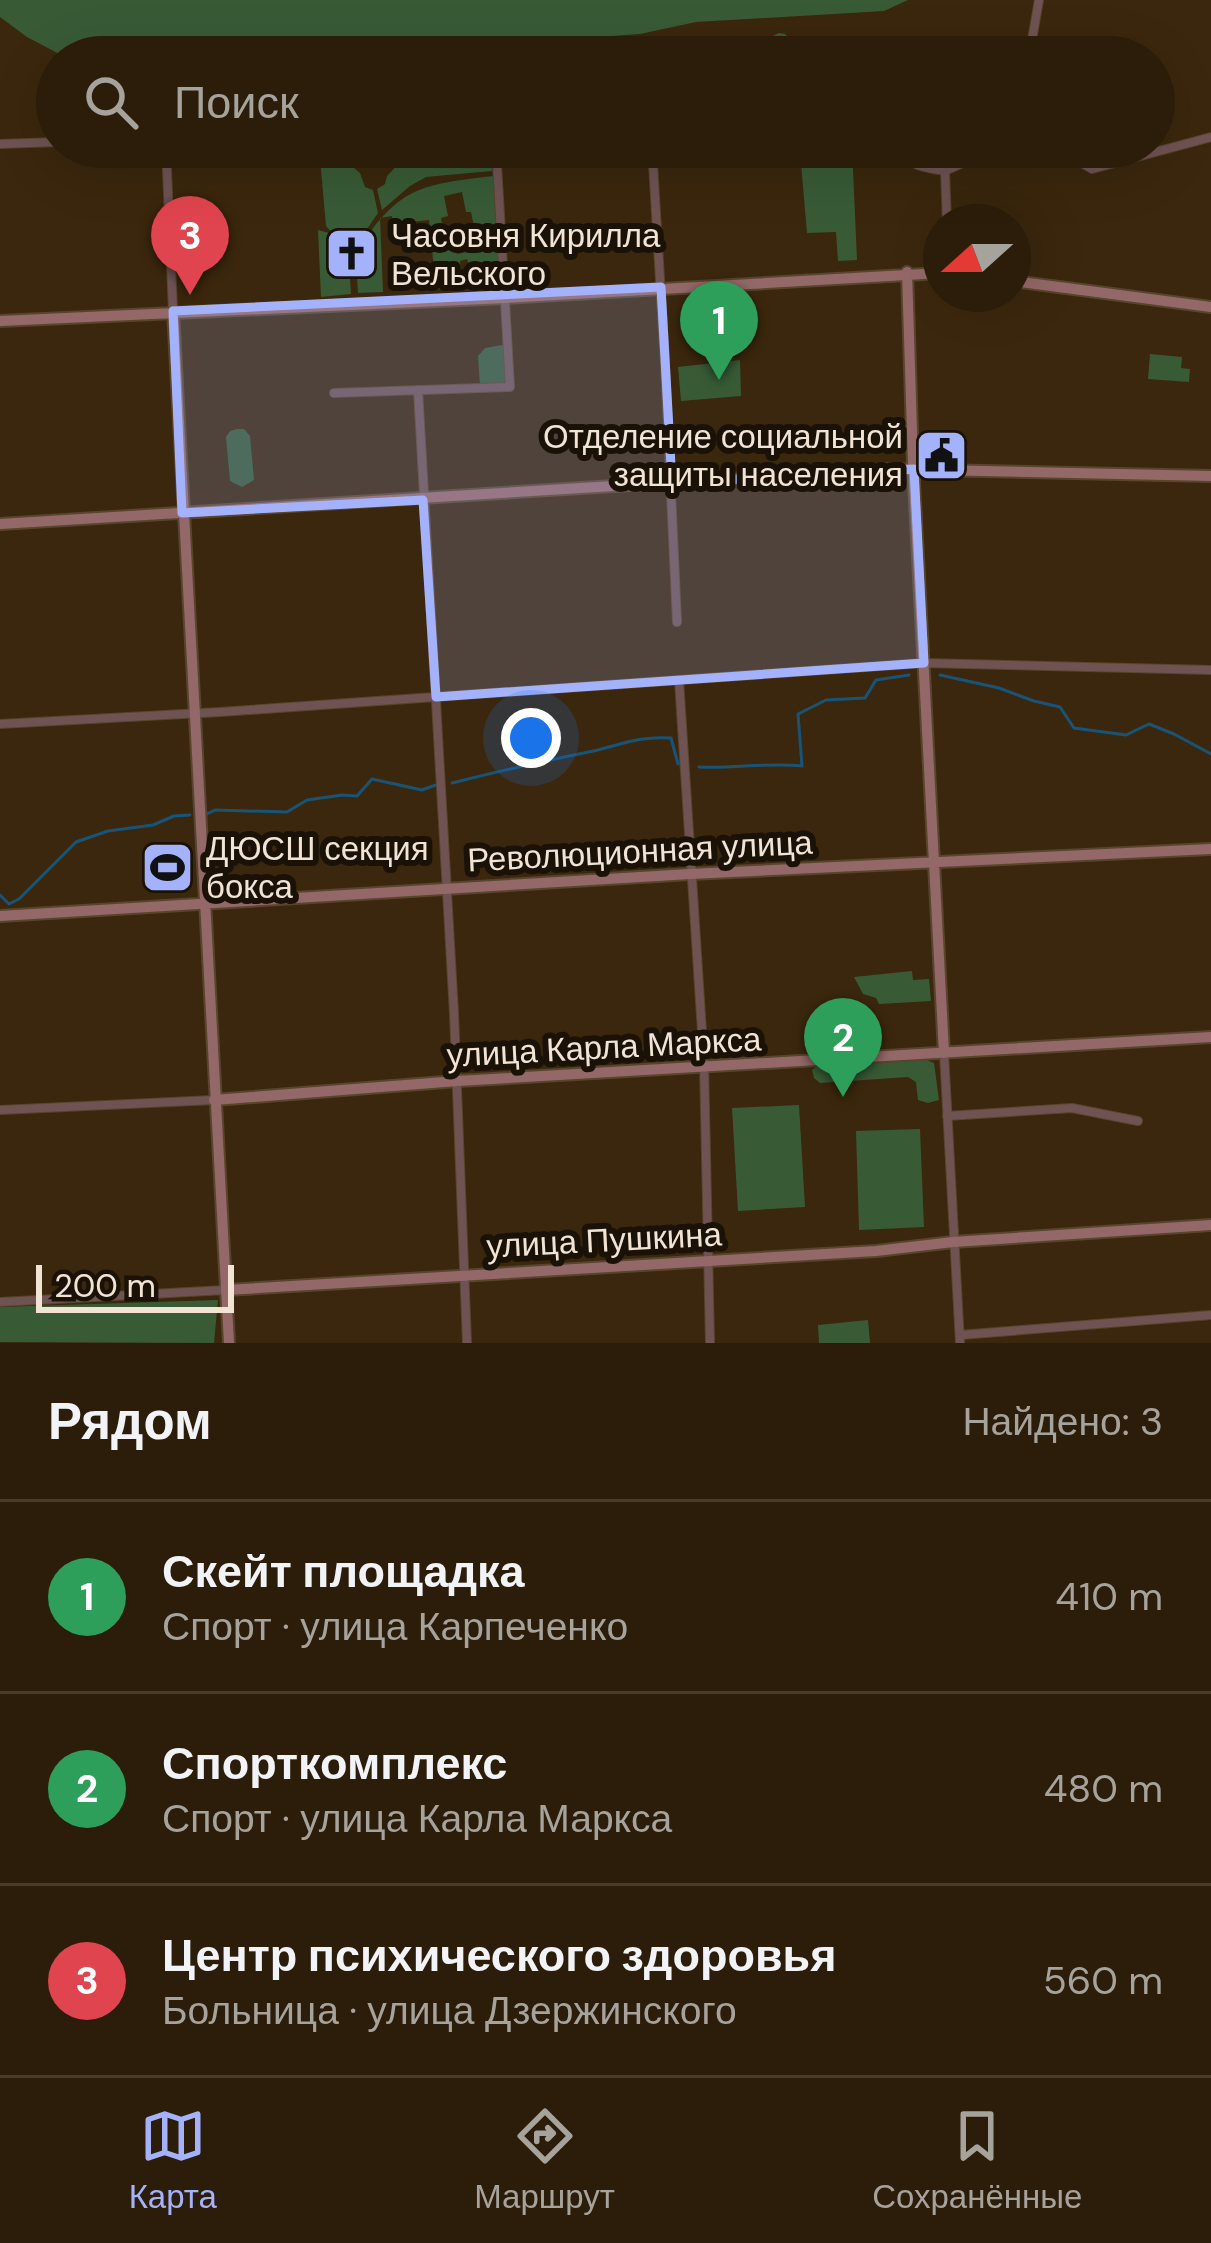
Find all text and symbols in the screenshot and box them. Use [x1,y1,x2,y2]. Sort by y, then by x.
search box [36,36,1175,168]
icon: search [78,69,144,135]
text: Поиск [174,73,299,132]
pin: 3 [151,196,229,295]
north arrow [923,204,1031,312]
place label: Часовня Кирилла Вельского [391,214,661,295]
church icon: Часовня Кирилла Вельского [324,226,380,282]
pin: 1 [680,281,758,380]
place label: Отделение социальной защиты населения [543,415,903,496]
public building icon: Отделение социальной защиты населения [914,427,970,483]
your location [501,708,561,768]
street label: Революционная улица [466,820,814,882]
place label: ДЮСШ секция бокса [206,827,429,908]
sports icon: ДЮСШ секция бокса [139,839,195,895]
pin: 2 [804,998,882,1097]
street label: улица Карла Маркса [446,1017,763,1077]
street label: улица Пушкина [485,1212,723,1268]
scale bar [36,1259,234,1312]
text: 200 m [54,1264,156,1307]
text: Рядом [48,1388,212,1455]
text: Найдено: 3 [962,1396,1163,1447]
text: Скейт площадка [162,1542,525,1601]
text: 1 [80,1571,94,1622]
text: 410 m [1055,1571,1163,1622]
text: Спорт · улица Карпеченко [162,1601,628,1652]
text: Спорткомплекс [162,1734,507,1793]
text: 2 [76,1763,98,1814]
text: 480 m [1044,1763,1163,1814]
text: Спорт · улица Карла Маркса [162,1793,672,1844]
text: Центр психического здоровья [162,1926,837,1985]
text: 3 [75,1955,99,2006]
text: 560 m [1043,1955,1163,2006]
text: Больница · улица Дзержинского [162,1985,737,2036]
tab: Карта [129,2103,217,2218]
tab: Маршрут [474,2103,615,2218]
tab: Сохранённые [872,2103,1082,2218]

